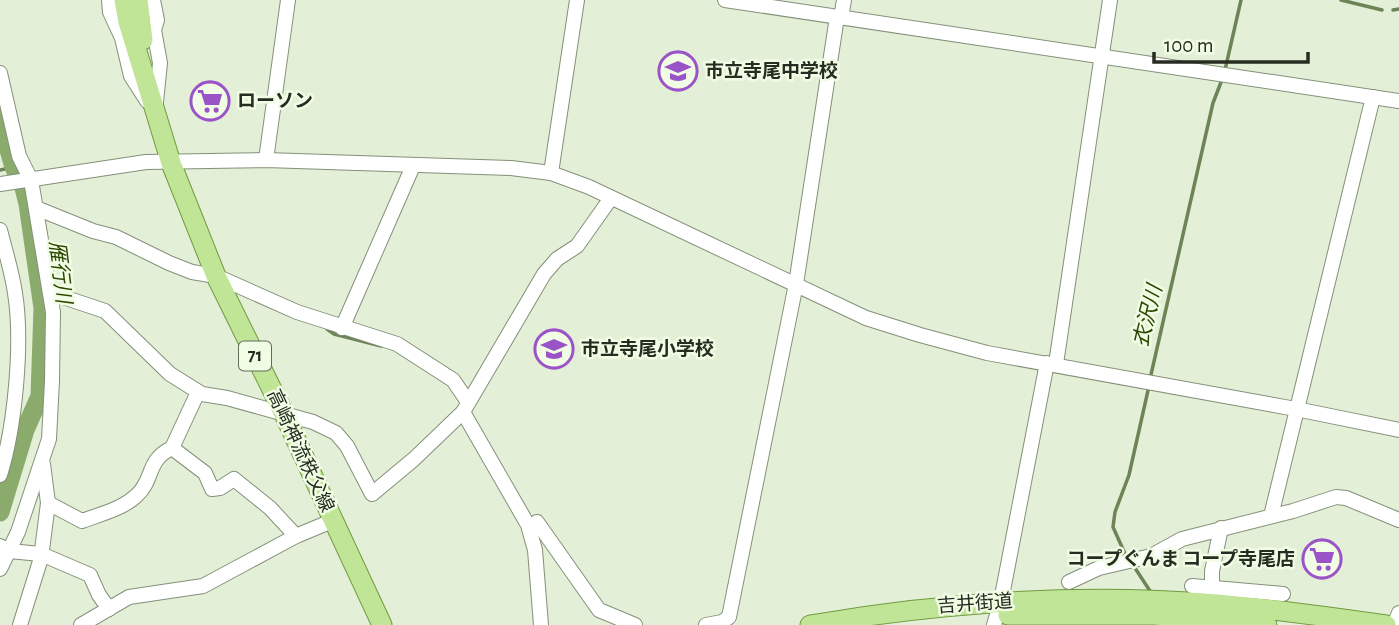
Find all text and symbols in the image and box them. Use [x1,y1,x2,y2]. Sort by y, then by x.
scale bar [1154,21,1308,65]
text: 100 m [1164,35,1214,56]
school or university icon: 市立寺尾中学校 [657,50,699,92]
place label: 市立寺尾中学校 [705,60,838,81]
supermarket icon: ローソン [189,80,231,122]
place label: ローソン [237,92,313,111]
water label: 雁行川 [46,239,75,307]
water label: 衣沢川 [1129,281,1166,349]
school or university icon: 市立寺尾小学校 [533,328,575,370]
place label: 市立寺尾小学校 [581,338,714,359]
road number: 71 [239,342,271,370]
street label: 高崎神流秩父線 [263,386,339,515]
supermarket icon: コープぐんま コープ寺尾店 [1301,538,1343,580]
place label: コープぐんま コープ寺尾店 [1066,549,1295,569]
street label: 吉井街道 [936,591,1014,616]

